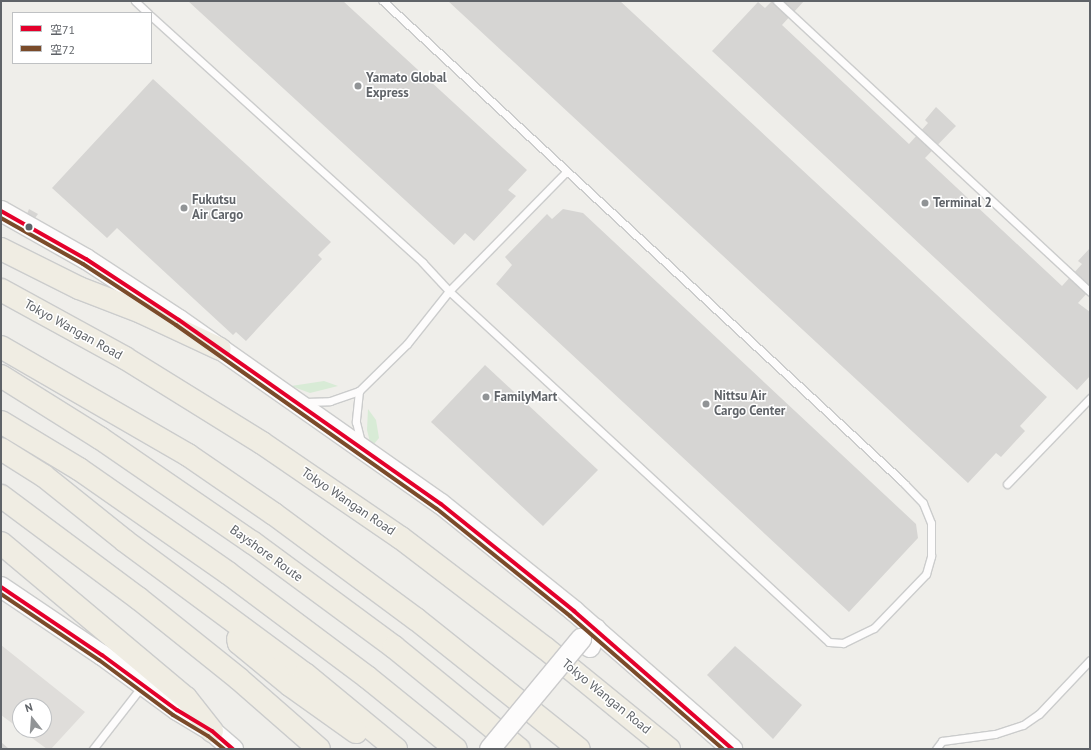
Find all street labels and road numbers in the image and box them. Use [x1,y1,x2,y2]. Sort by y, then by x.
street label: Tokyo Wangan Road [21,296,125,364]
street label: Tokyo Wangan Road [298,465,398,539]
street label: Bayshore Route [227,522,305,586]
street label: Tokyo Wangan Road [558,656,654,738]

